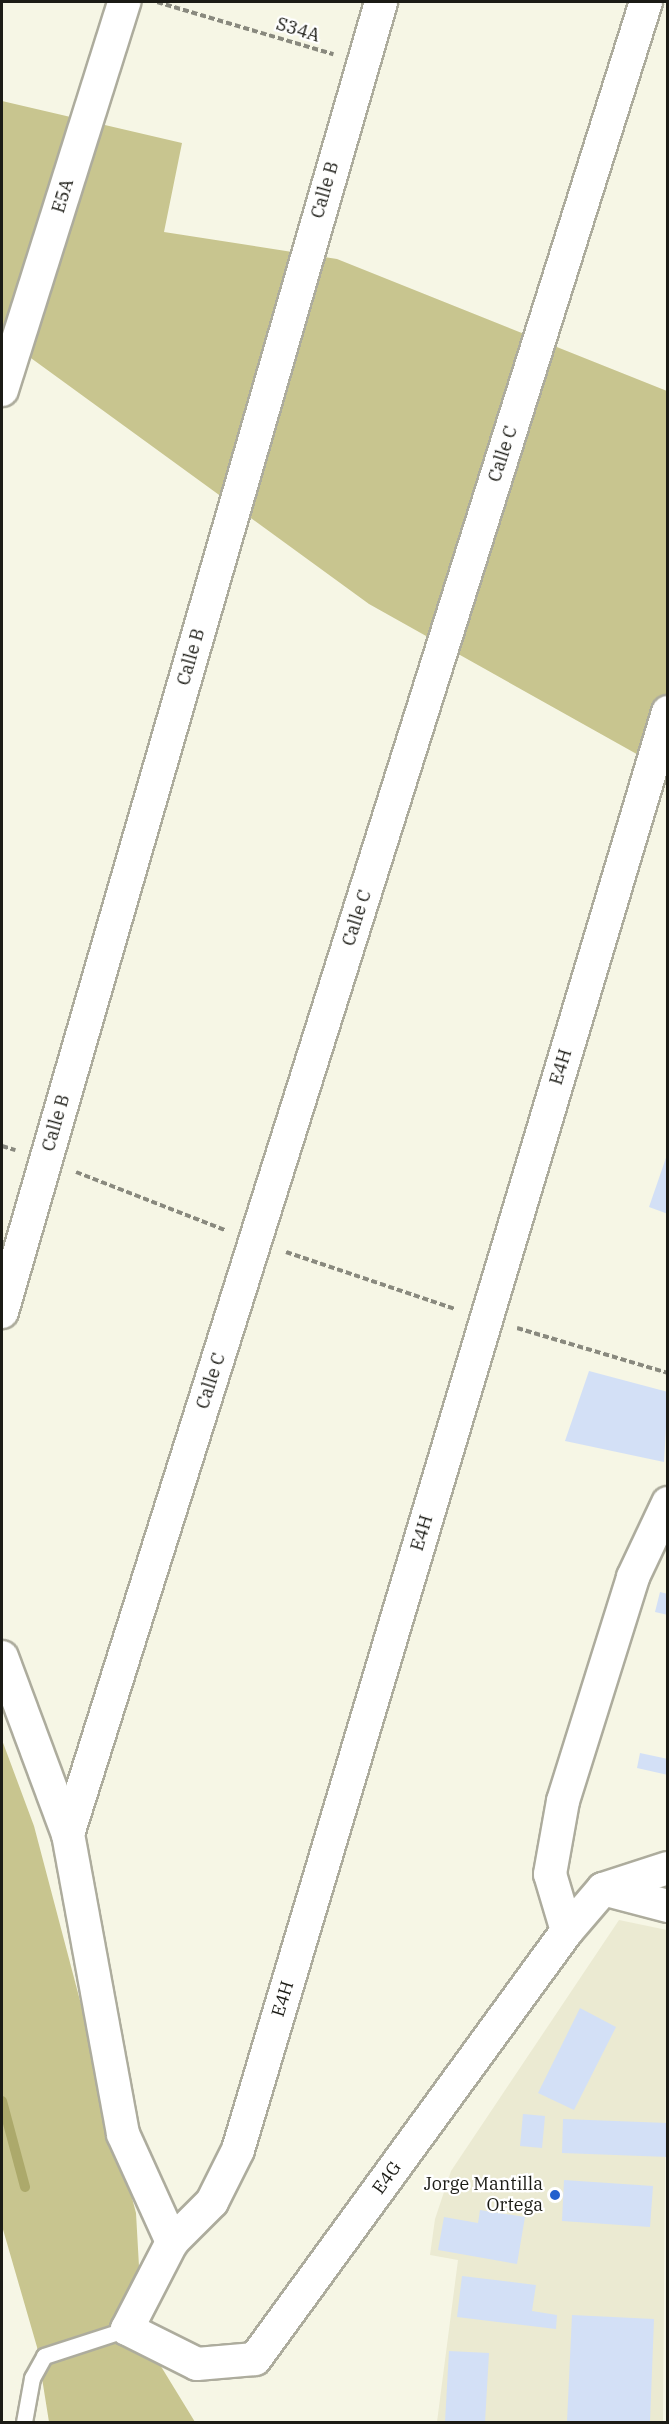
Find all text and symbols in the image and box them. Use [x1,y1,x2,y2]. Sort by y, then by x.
street label: S34A [274,13,322,47]
street label: Calle B [307,159,343,221]
street label: E5A [48,176,78,216]
street label: Calle C [484,423,522,485]
street label: Calle B [173,626,209,688]
street label: Calle C [338,887,376,949]
street label: E4H [545,1046,577,1088]
street label: Calle B [38,1092,74,1154]
street label: Calle C [192,1350,230,1412]
street label: E4H [406,1512,438,1554]
street label: E4H [267,1978,299,2020]
street label: E4G [368,2157,406,2199]
place label: Jorge Mantilla Ortega [424,2174,543,2216]
marker: Jorge Mantilla Ortega [548,2188,562,2202]

